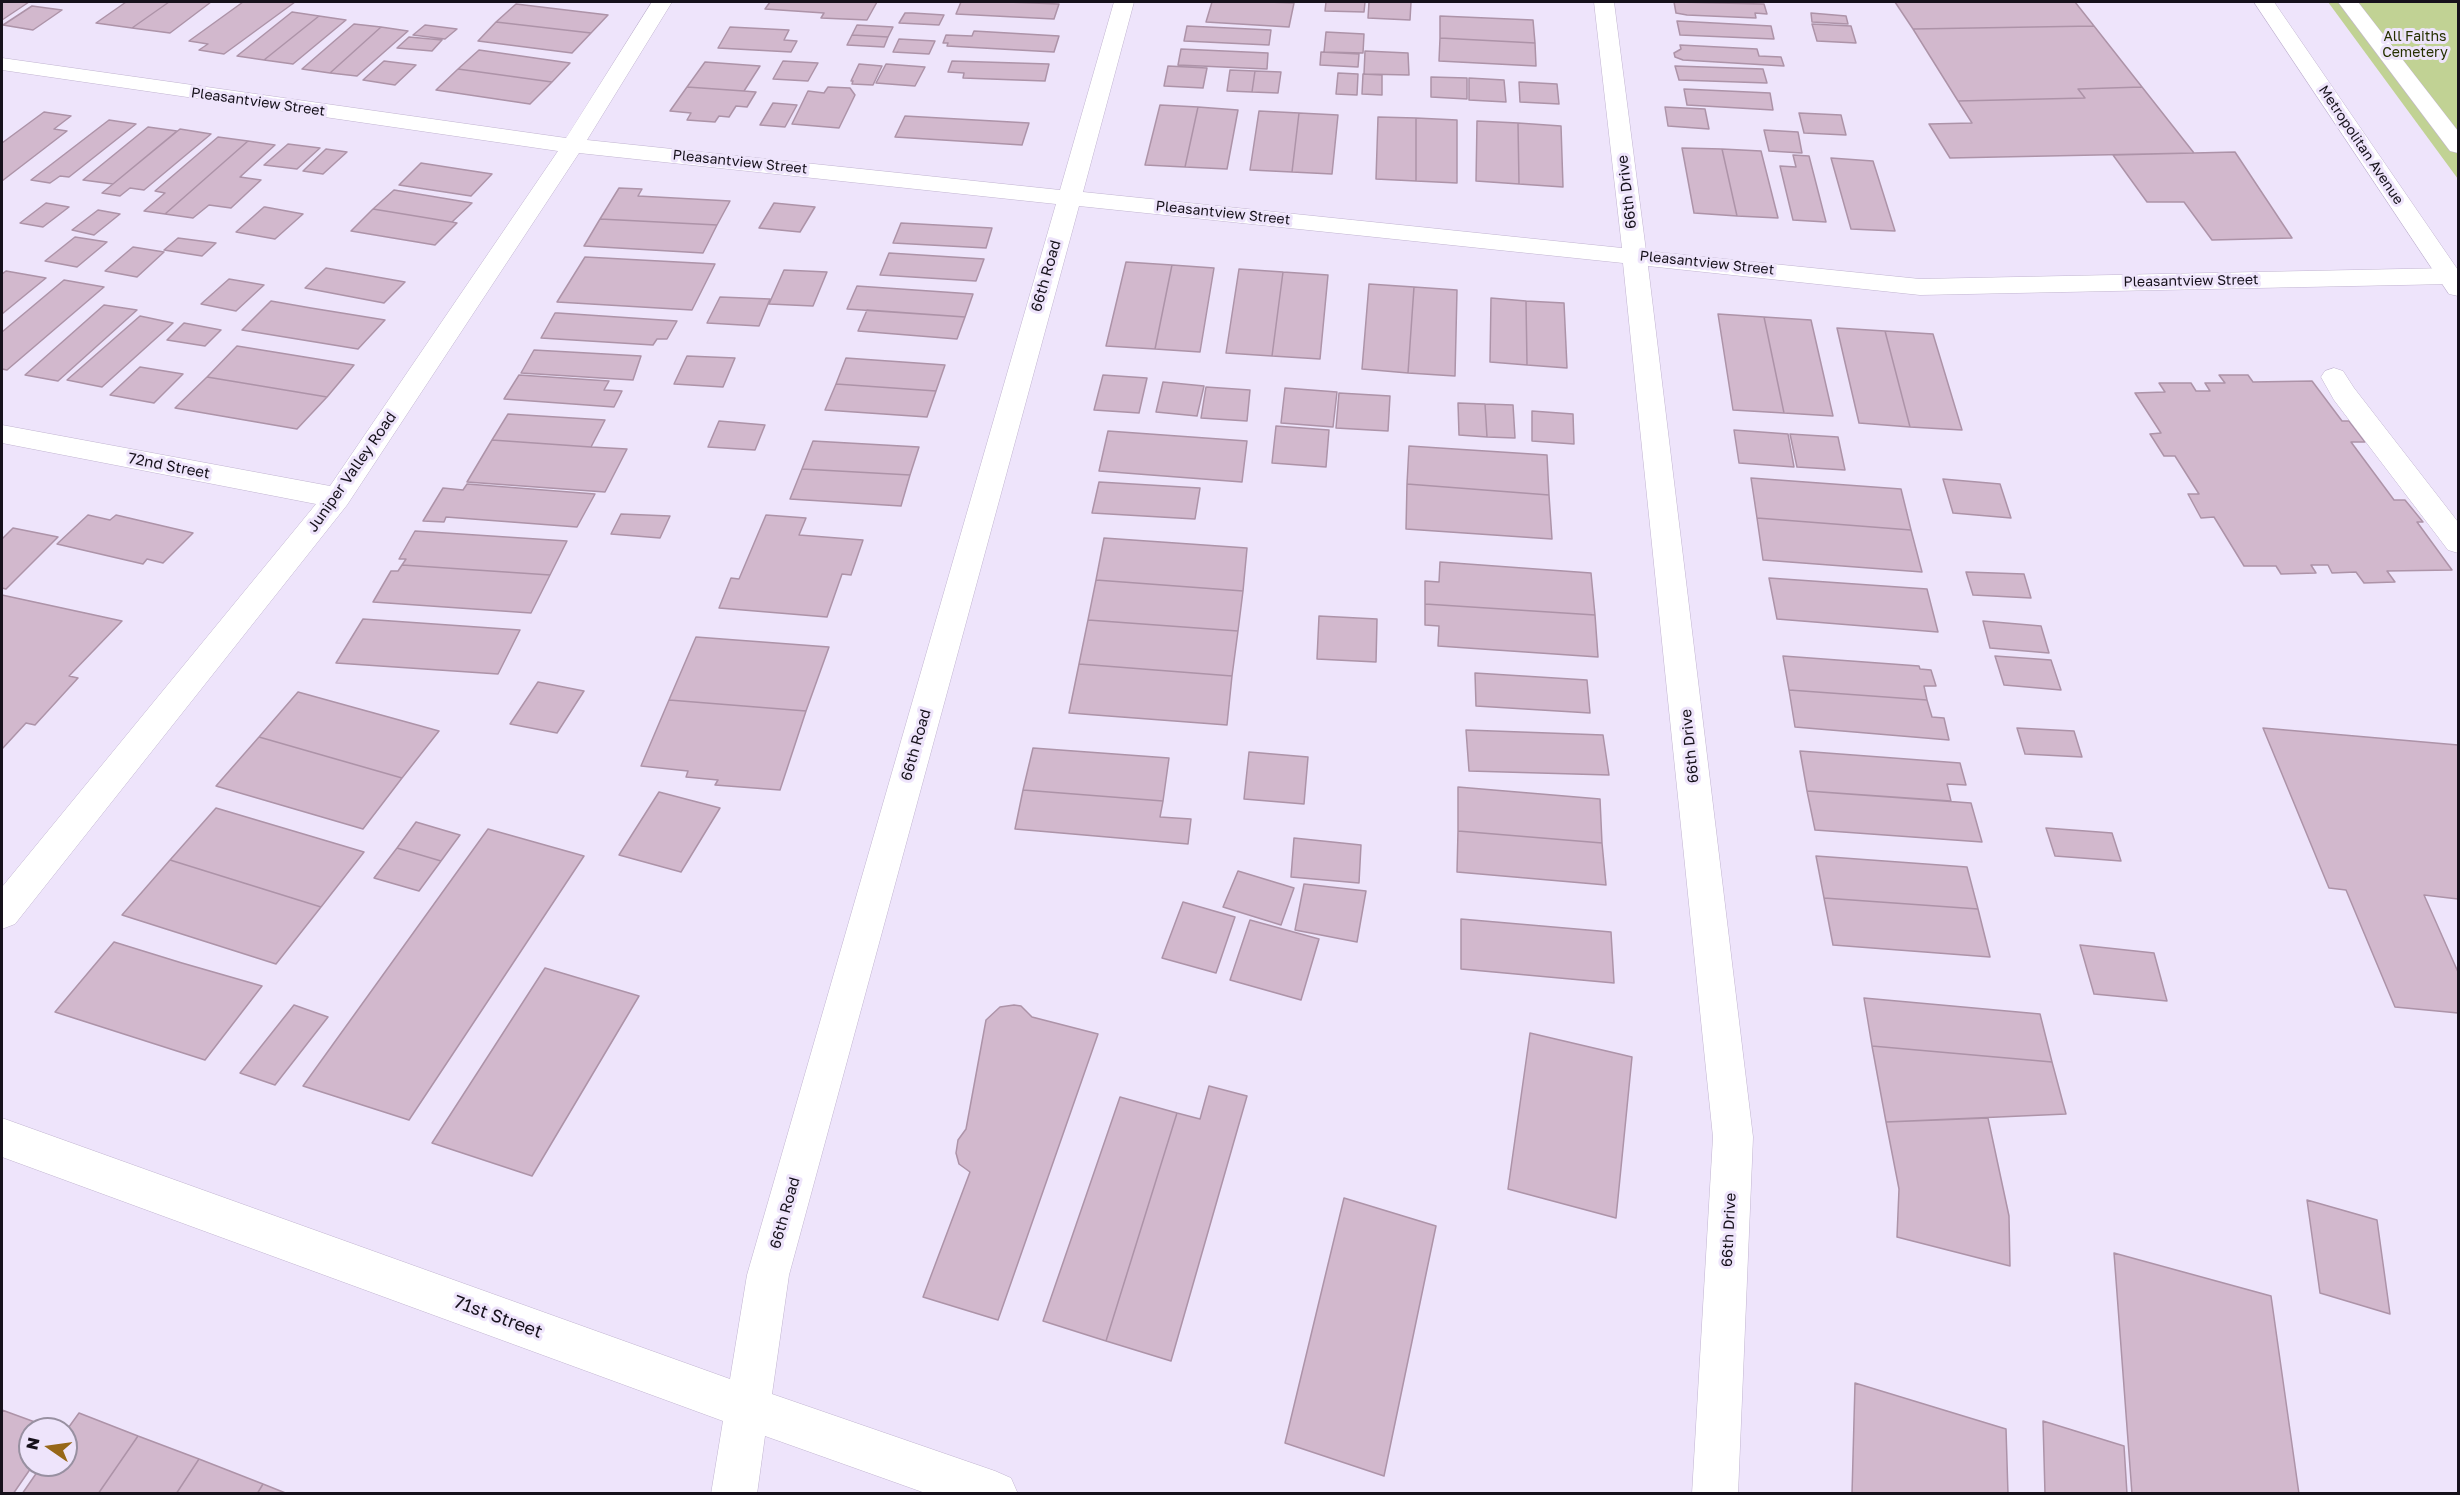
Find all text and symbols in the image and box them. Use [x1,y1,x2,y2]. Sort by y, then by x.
park label: All Faiths Cemetery [2382,29,2448,62]
street label: Metropolitan Avenue [2315,82,2407,208]
street label: Pleasantview Street [190,84,326,120]
street label: Pleasantview Street [672,147,808,177]
street label: 66th Drive [1614,154,1640,230]
street label: Pleasantview Street [1155,198,1291,228]
street label: 66th Road [1027,238,1065,314]
street label: Pleasantview Street [1639,248,1775,278]
street label: Pleasantview Street [2123,271,2259,291]
street label: Juniper Valley Road [304,408,400,536]
street label: 72nd Street [126,449,212,483]
street label: 66th Road [897,707,935,783]
street label: 66th Drive [1677,708,1703,784]
street label: 66th Road [766,1175,804,1251]
street label: 66th Drive [1718,1192,1740,1268]
street label: 71st Street [451,1291,545,1343]
north arrow [18,1417,78,1477]
text: N [21,1435,44,1452]

